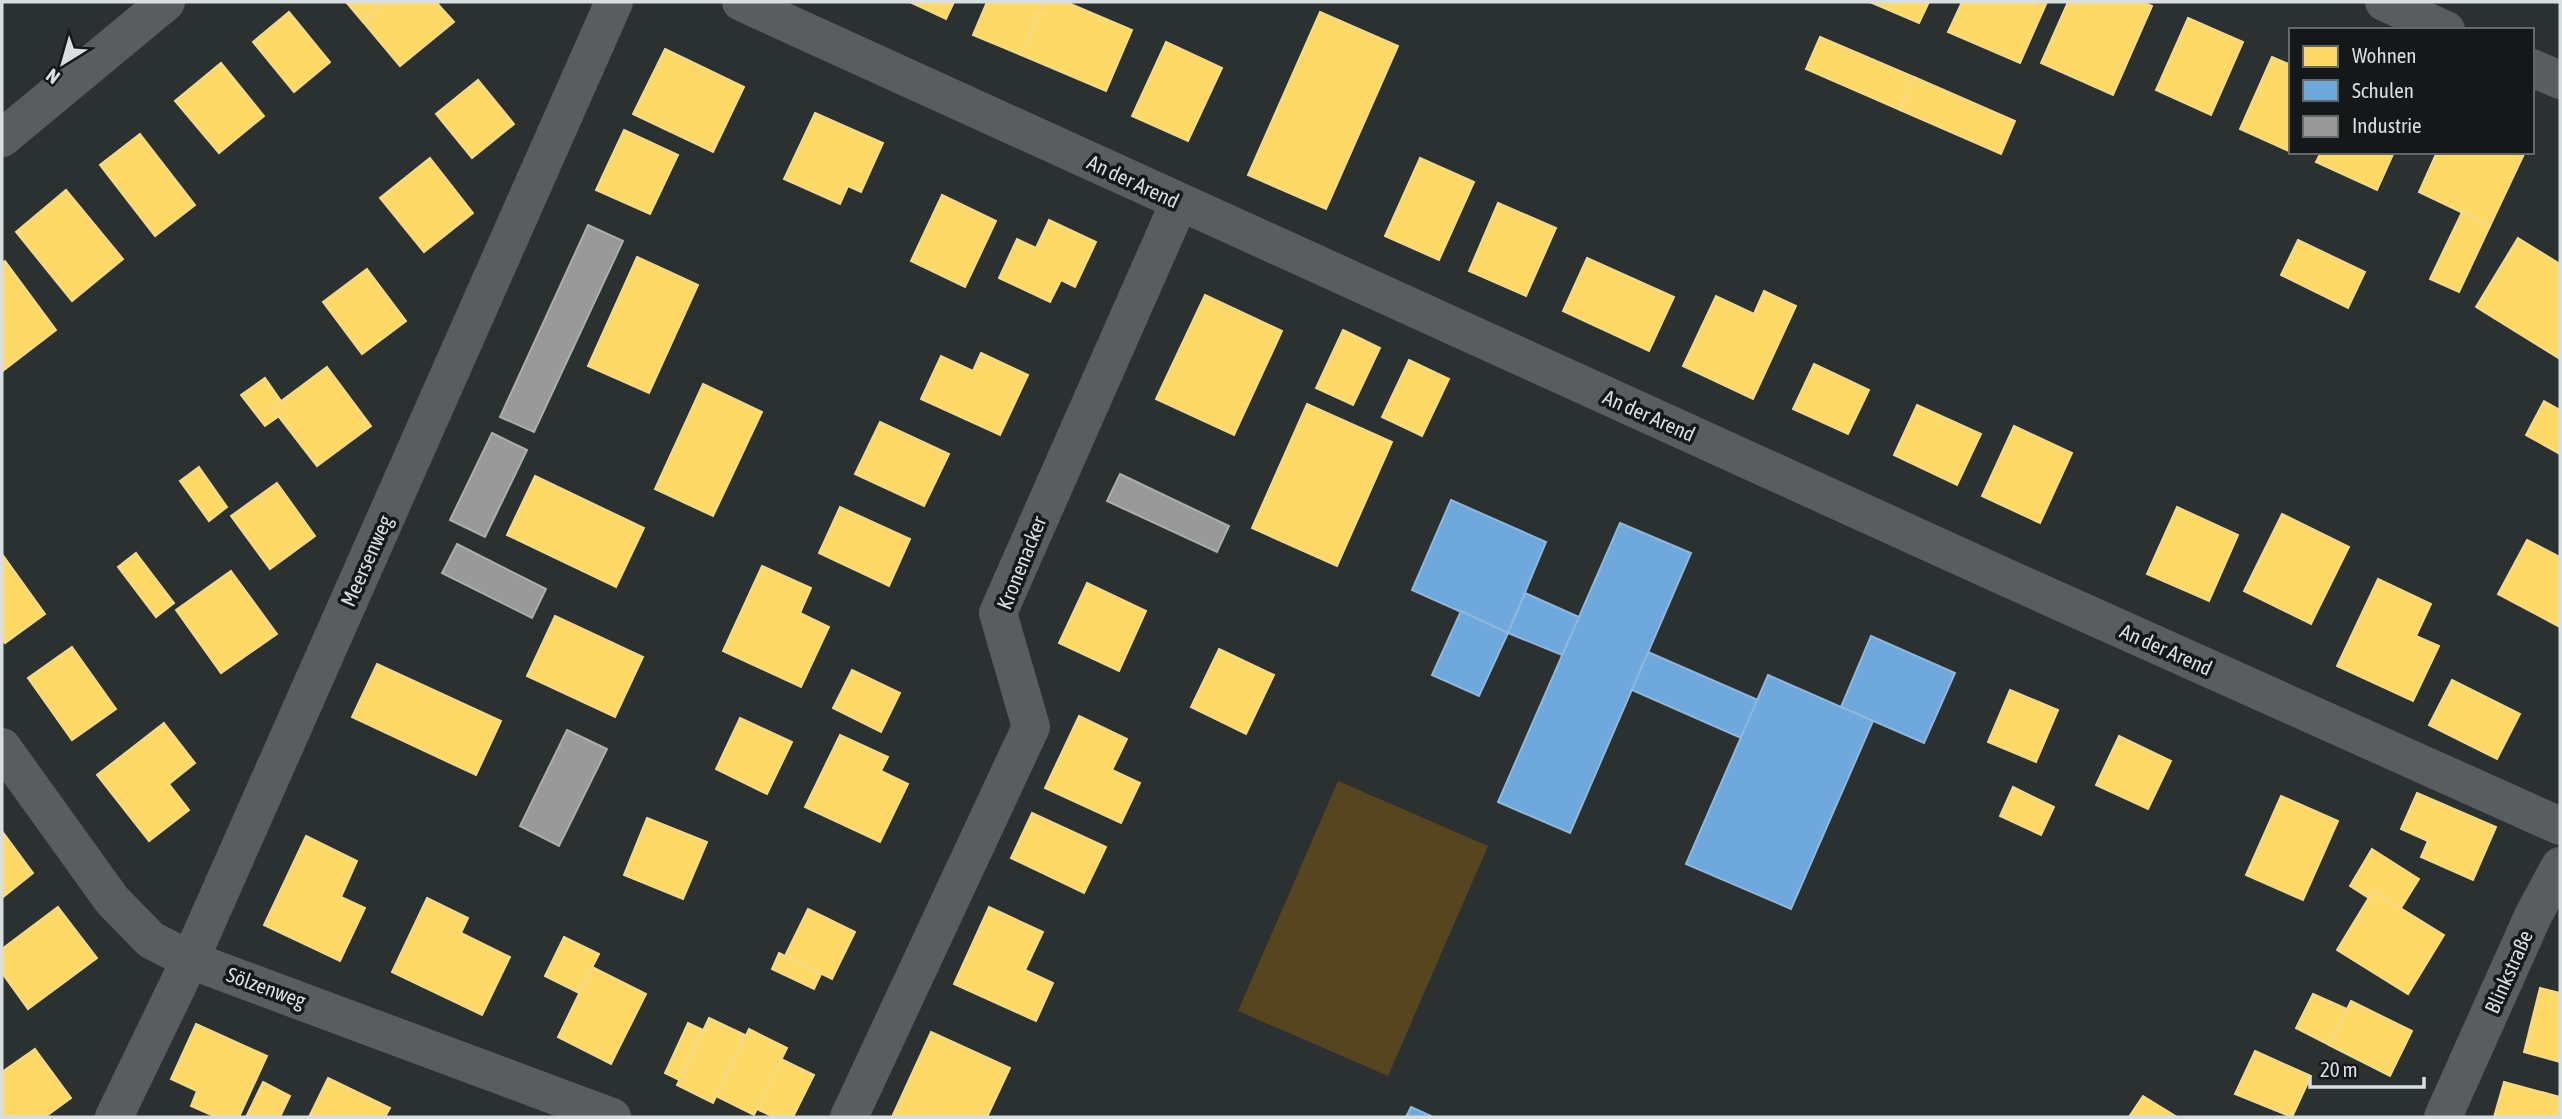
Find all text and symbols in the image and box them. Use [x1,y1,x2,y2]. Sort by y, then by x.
north arrow [28,28,98,98]
legend [2289,28,2534,154]
text: Wohnen [2352,43,2417,67]
text: N [42,64,64,89]
text: Schulen [2352,78,2414,102]
text: Industrie [2352,113,2422,137]
street label: An der Arend [1084,149,1183,213]
street label: An der Arend [1600,384,1699,446]
street label: Meersenweg [335,511,397,610]
street label: Kronenacker [992,512,1051,613]
street label: An der Arend [2117,618,2216,680]
street label: Blinkstraße [2479,926,2537,1017]
street label: Sölzenweg [224,962,309,1012]
scale bar [2310,1046,2424,1090]
text: 20 m [2320,1057,2358,1081]

